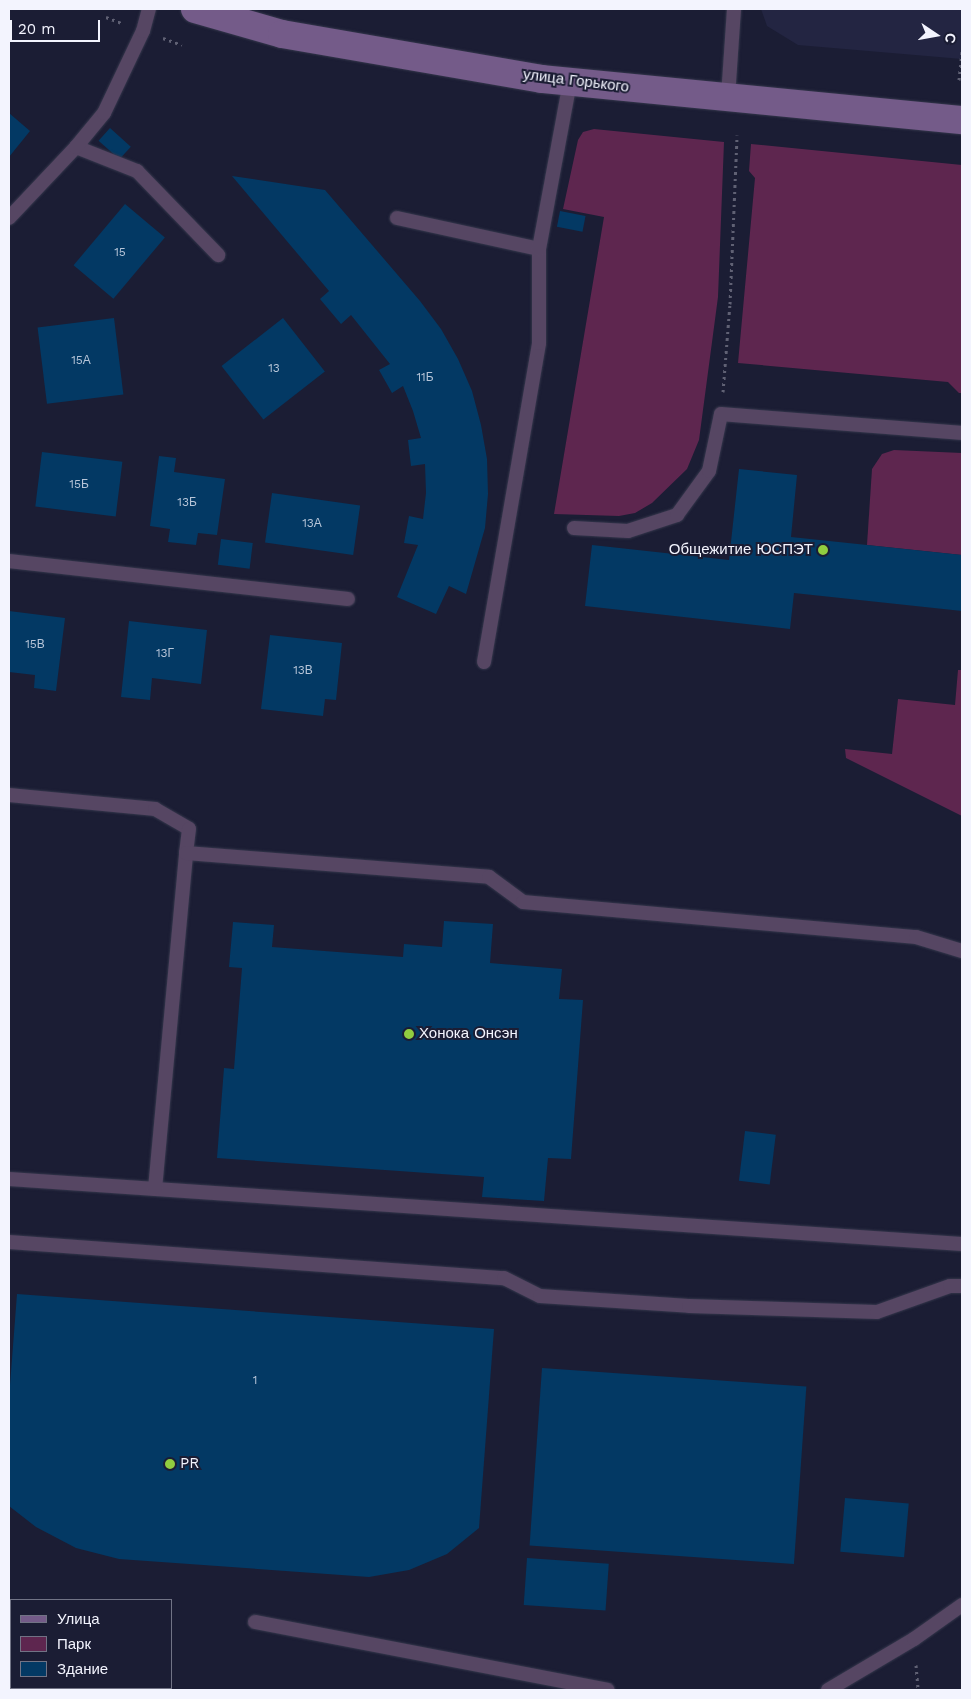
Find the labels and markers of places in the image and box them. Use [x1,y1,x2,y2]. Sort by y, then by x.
place label: Общежитие ЮСПЭТ [669,541,813,559]
marker: Общежитие ЮСПЭТ [817,544,829,556]
place label: Хонока Онсэн [419,1025,518,1043]
marker: Хонока Онсэн [403,1028,415,1040]
place label: PR [180,1455,199,1473]
marker: PR [164,1458,176,1470]

